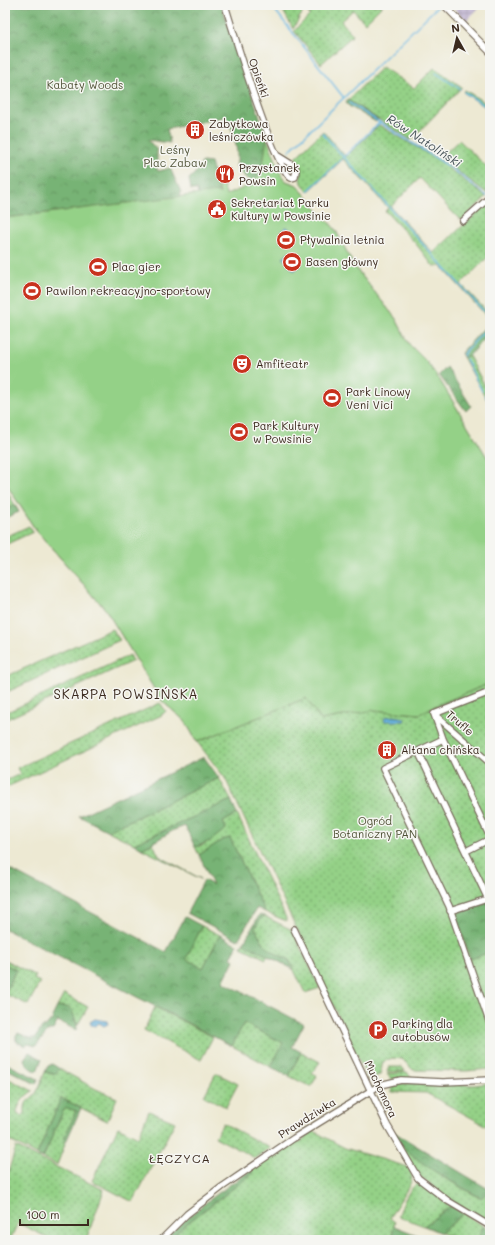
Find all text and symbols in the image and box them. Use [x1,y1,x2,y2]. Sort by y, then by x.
north arrow [437,18,477,58]
text: N [450,20,461,36]
street label: Opieńki [246,56,273,100]
park label: Kabaty Woods [47,77,123,92]
water label: Rów Natoliński [384,110,465,170]
place label: Zabytkowa leśniczówka [209,116,274,144]
building icon: Zabytkowa leśniczówka [184,119,206,141]
park label: Leśny Plac Zabaw [144,142,206,170]
place label: Przystanek Powsin [239,160,299,188]
restaurant icon: Przystanek Powsin [214,163,236,185]
place label: Sekretariat Parku Kultury w Powsinie [231,195,331,223]
public building icon: Sekretariat Parku Kultury w Powsinie [206,198,228,220]
sports icon: Pływalnia letnia [275,229,297,251]
place label: Pływalnia letnia [300,232,385,247]
sports icon: Basen główny [281,251,303,273]
place label: Basen główny [306,254,378,269]
sports icon: Plac gier [87,256,109,278]
place label: Plac gier [112,259,160,274]
sports icon: Pawilon rekreacyjno-sportowy [21,280,43,302]
place label: Pawilon rekreacyjno-sportowy [46,283,211,298]
theatre icon: Amfiteatr [231,353,253,375]
place label: Amfiteatr [256,356,309,371]
place label: Park Linowy Veni Vici [346,384,411,412]
sports icon: Park Linowy Veni Vici [321,387,343,409]
place label: Park Kultury w Powsinie [253,418,319,446]
sports icon: Park Kultury w Powsinie [228,421,250,443]
district label: SKARPA POWSIŃSKA [53,685,199,702]
street label: Trufle [444,707,477,739]
building icon: Altana chińska [376,739,398,761]
place label: Altana chińska [401,742,480,757]
park label: Ogród Botaniczny PAN [333,813,417,841]
place label: Parking dla autobusów [392,1016,453,1044]
parking icon: Parking dla autobusów [367,1019,389,1041]
street label: Muchomora [362,1058,401,1120]
street label: Prawdziwka [275,1094,339,1141]
district label: ŁĘCZYCA [149,1150,211,1166]
scale bar [20,1201,88,1227]
text: 100 m [26,1206,60,1222]

